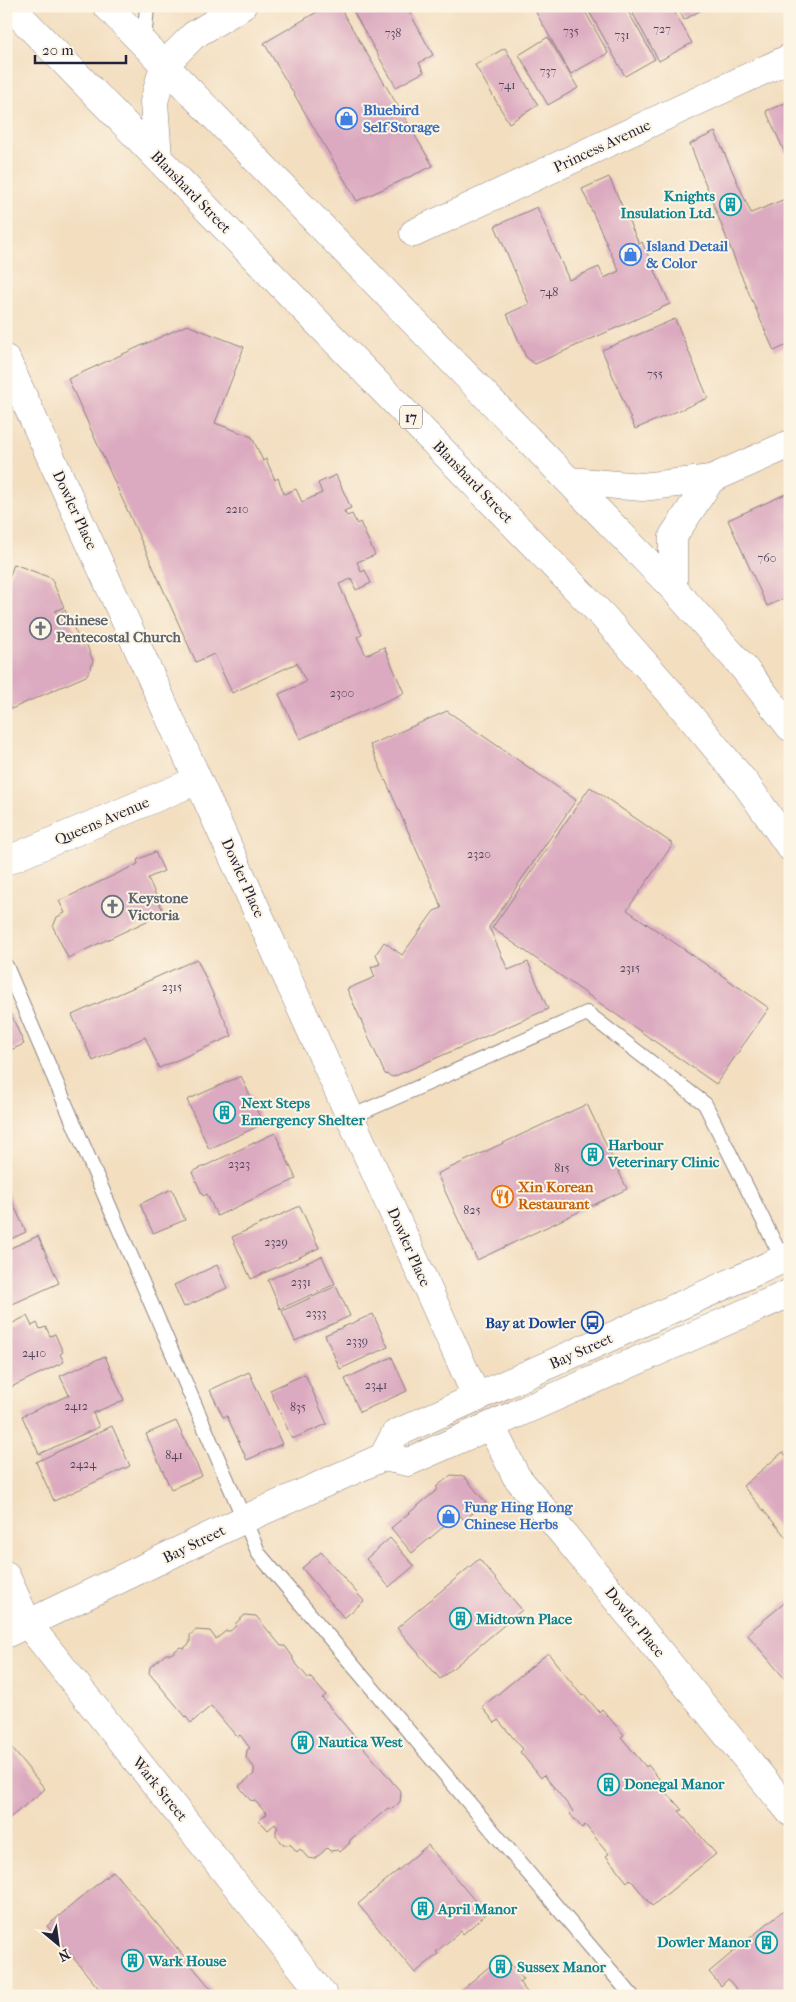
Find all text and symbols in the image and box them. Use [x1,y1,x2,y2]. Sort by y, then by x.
house number: 727 [653,22,671,36]
house number: 735 [563,24,579,38]
house number: 738 [385,26,401,40]
house number: 731 [615,28,630,42]
scale bar [35,32,126,64]
text: 20 m [42,41,74,59]
house number: 737 [540,64,556,78]
house number: 741 [499,78,515,92]
place label: Bluebird Self Storage [363,101,440,136]
shop icon: Bluebird Self Storage [335,107,359,131]
street label: Princess Avenue [551,115,654,176]
street label: Blanshard Street [147,147,235,237]
place label: Knights Insulation Ltd. [620,187,715,222]
building icon: Knights Insulation Ltd. [719,193,743,217]
place label: Island Detail & Color [646,237,729,272]
shop icon: Island Detail & Color [618,243,642,267]
house number: 748 [540,285,558,299]
house number: 755 [647,367,663,381]
road number: 17 [400,406,422,428]
street label: Blanshard Street [429,437,517,527]
street label: Dowler Place [49,468,101,553]
house number: 2210 [225,502,249,516]
house number: 760 [758,551,776,565]
place label: Chinese Pentecostal Church [56,611,182,646]
church icon: Chinese Pentecostal Church [28,617,52,641]
house number: 2300 [330,686,354,700]
street label: Queens Avenue [52,793,152,849]
street label: Dowler Place [217,835,269,921]
house number: 2320 [467,847,491,861]
place label: Keystone Victoria [127,889,189,924]
church icon: Keystone Victoria [100,895,124,919]
house number: 2315 [620,961,640,975]
house number: 2315 [162,980,182,994]
place label: Next Steps Emergency Shelter [241,1094,365,1129]
building icon: Next Steps Emergency Shelter [213,1100,237,1124]
place label: Harbour Veterinary Clinic [607,1136,720,1171]
building icon: Harbour Veterinary Clinic [580,1142,604,1166]
house number: 2323 [228,1157,250,1171]
house number: 815 [554,1161,570,1175]
place label: Xin Korean Restaurant [517,1178,594,1213]
restaurant icon: Xin Korean Restaurant [490,1184,514,1208]
house number: 825 [463,1203,481,1217]
street label: Dowler Place [383,1204,435,1290]
house number: 2329 [264,1235,288,1249]
house number: 2331 [291,1275,311,1289]
house number: 2333 [306,1306,327,1320]
bus stop icon: Bay at Dowler [580,1311,604,1335]
place label: Bay at Dowler [485,1314,577,1332]
street label: Bay Street [547,1329,616,1373]
house number: 2339 [346,1334,368,1348]
house number: 2410 [22,1346,46,1360]
house number: 2341 [365,1378,387,1392]
house number: 2412 [64,1399,88,1413]
house number: 835 [290,1400,306,1414]
house number: 841 [165,1448,183,1462]
house number: 2424 [70,1457,97,1471]
place label: Fung Hing Hong Chinese Herbs [463,1498,574,1533]
shop icon: Fung Hing Hong Chinese Herbs [436,1504,460,1528]
street label: Bay Street [160,1521,229,1567]
street label: Dowler Place [601,1583,669,1661]
building icon: Midtown Place [448,1607,472,1631]
place label: Midtown Place [475,1610,573,1628]
building icon: Nautica West [290,1730,314,1754]
place label: Nautica West [318,1733,404,1751]
street label: Wark Street [128,1752,192,1825]
building icon: Donegal Manor [596,1772,620,1796]
place label: Donegal Manor [624,1775,725,1793]
building icon: April Manor [410,1897,434,1921]
place label: April Manor [437,1900,518,1918]
north arrow [32,1920,82,1970]
building icon: Dowler Manor [755,1930,779,1954]
place label: Dowler Manor [657,1933,752,1951]
text: N [55,1945,73,1965]
building icon: Wark House [120,1949,144,1973]
place label: Wark House [147,1952,227,1970]
building icon: Sussex Manor [489,1955,513,1979]
place label: Sussex Manor [517,1958,606,1976]

